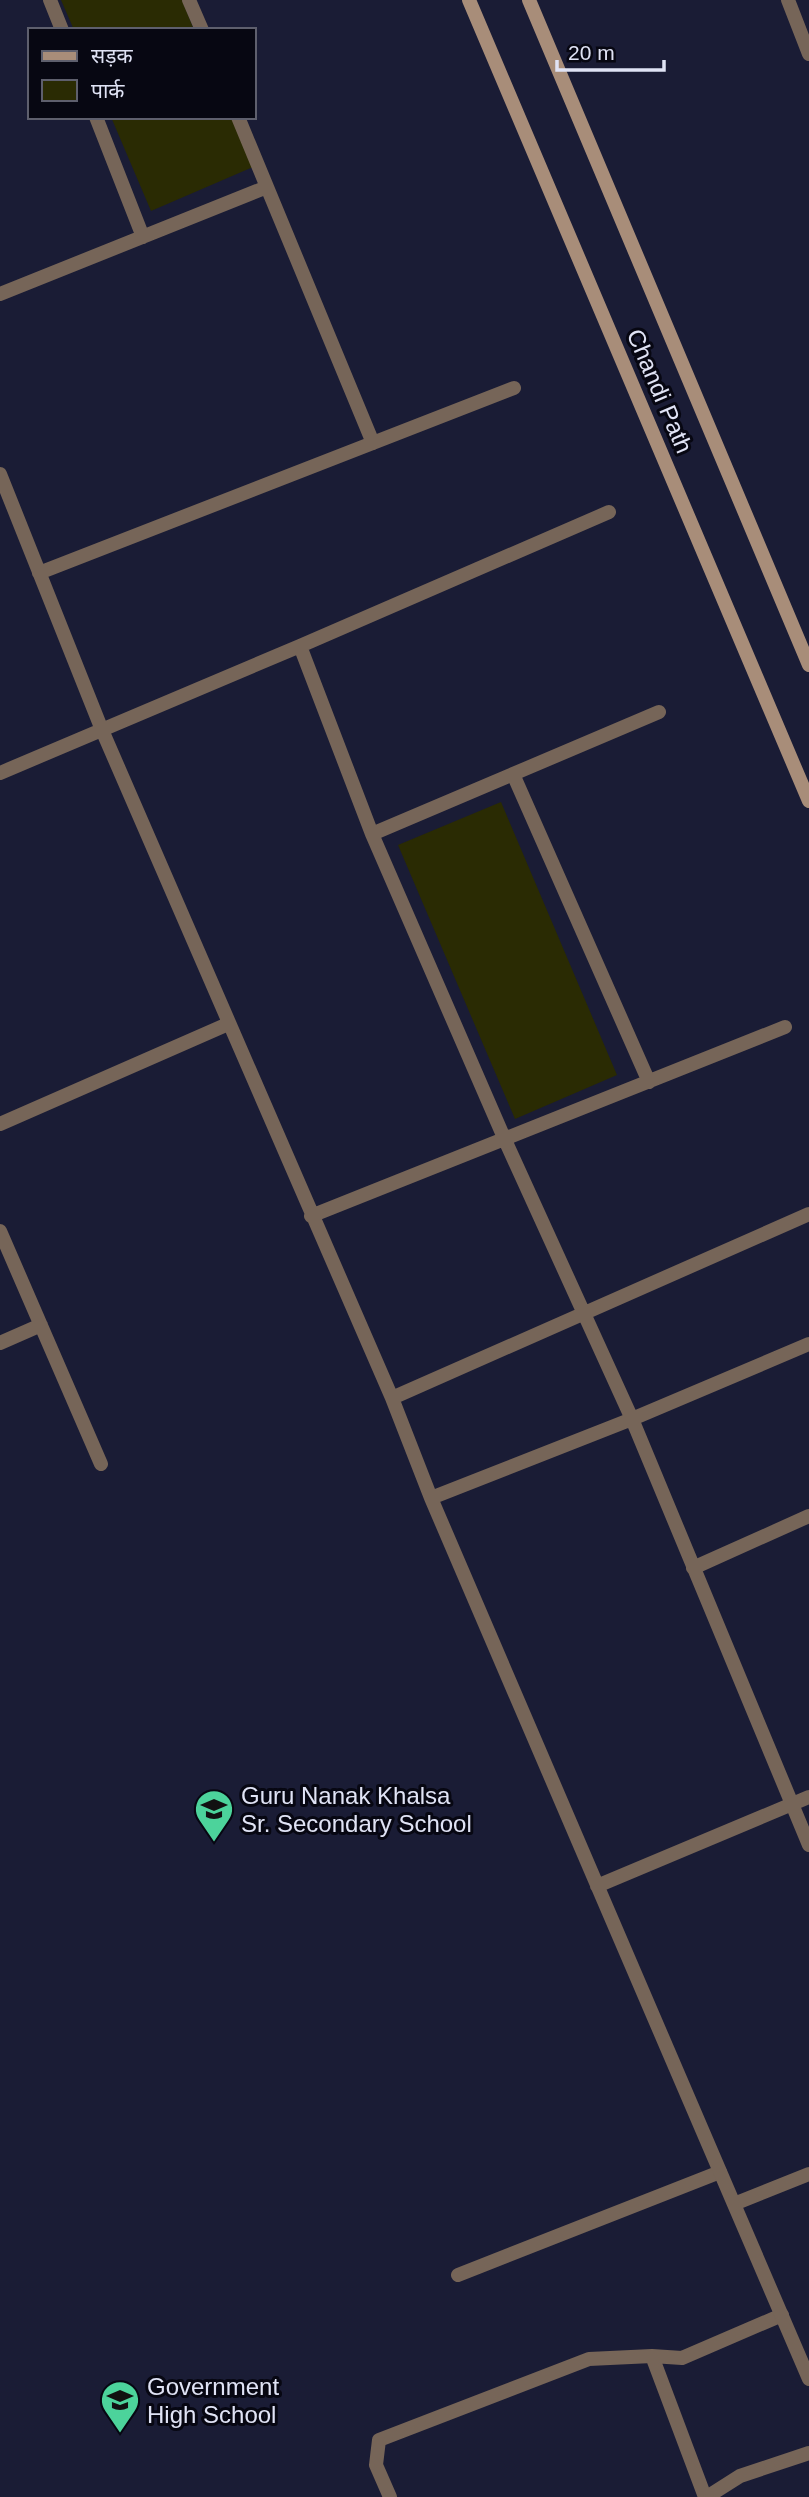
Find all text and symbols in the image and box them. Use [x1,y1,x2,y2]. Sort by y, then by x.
legend [28,28,256,119]
scale bar [557,28,664,72]
text: 20 m [568,41,615,64]
text: सड़क [91,44,133,67]
text: पार्क [91,79,125,102]
street label: Chandi Path [622,325,698,457]
place label: Guru Nanak Khalsa Sr. Secondary School [241,1782,472,1837]
school or university icon: Guru Nanak Khalsa Sr. Secondary School [193,1788,235,1843]
place label: Government High School [147,2373,279,2428]
school or university icon: Government High School [99,2379,141,2434]

